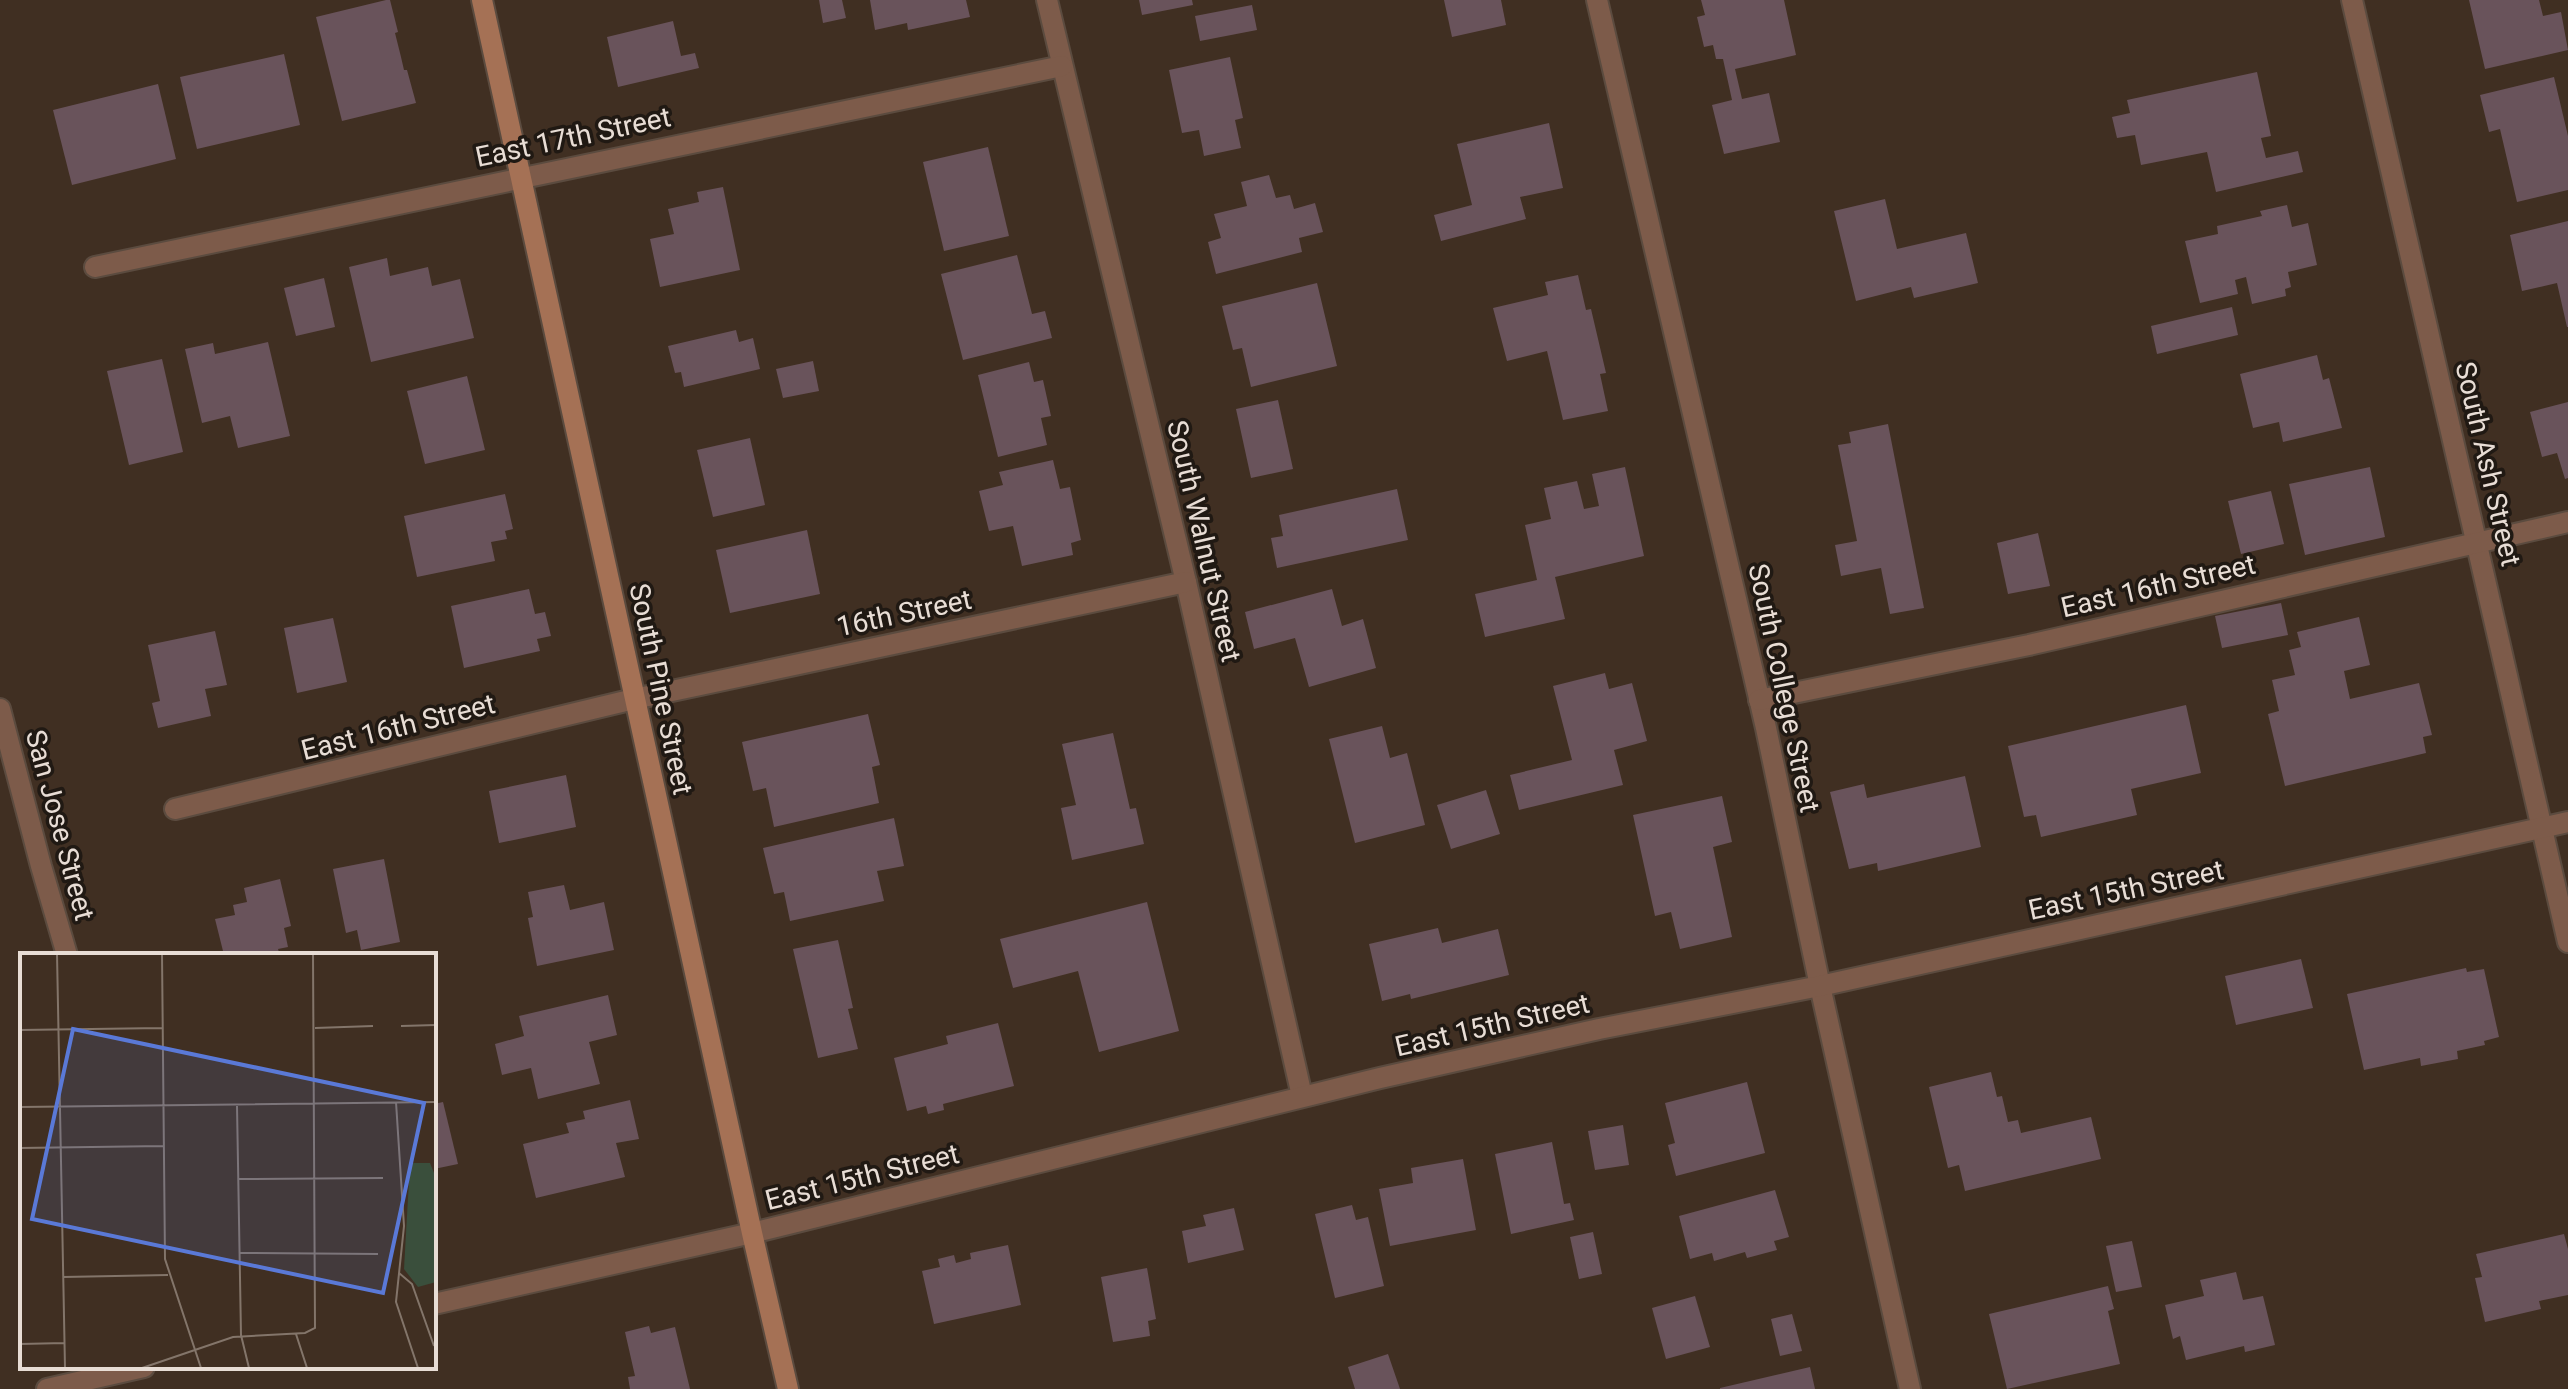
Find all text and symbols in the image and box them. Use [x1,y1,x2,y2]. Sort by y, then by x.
street label: East 17th Street [472,100,674,174]
street label: South Ash Street [2448,359,2528,569]
street label: South Walnut Street [1160,417,1248,665]
street label: East 16th Street [2058,548,2258,624]
street label: South College Street [1741,561,1827,815]
street label: South Pine Street [622,580,700,798]
street label: 16th Street [834,583,974,643]
street label: East 16th Street [298,687,498,767]
street label: San Jose Street [19,726,101,924]
street label: East 15th Street [2025,853,2227,927]
inset map [20,953,436,1369]
street label: East 15th Street [1392,987,1592,1063]
street label: East 15th Street [762,1137,962,1217]

